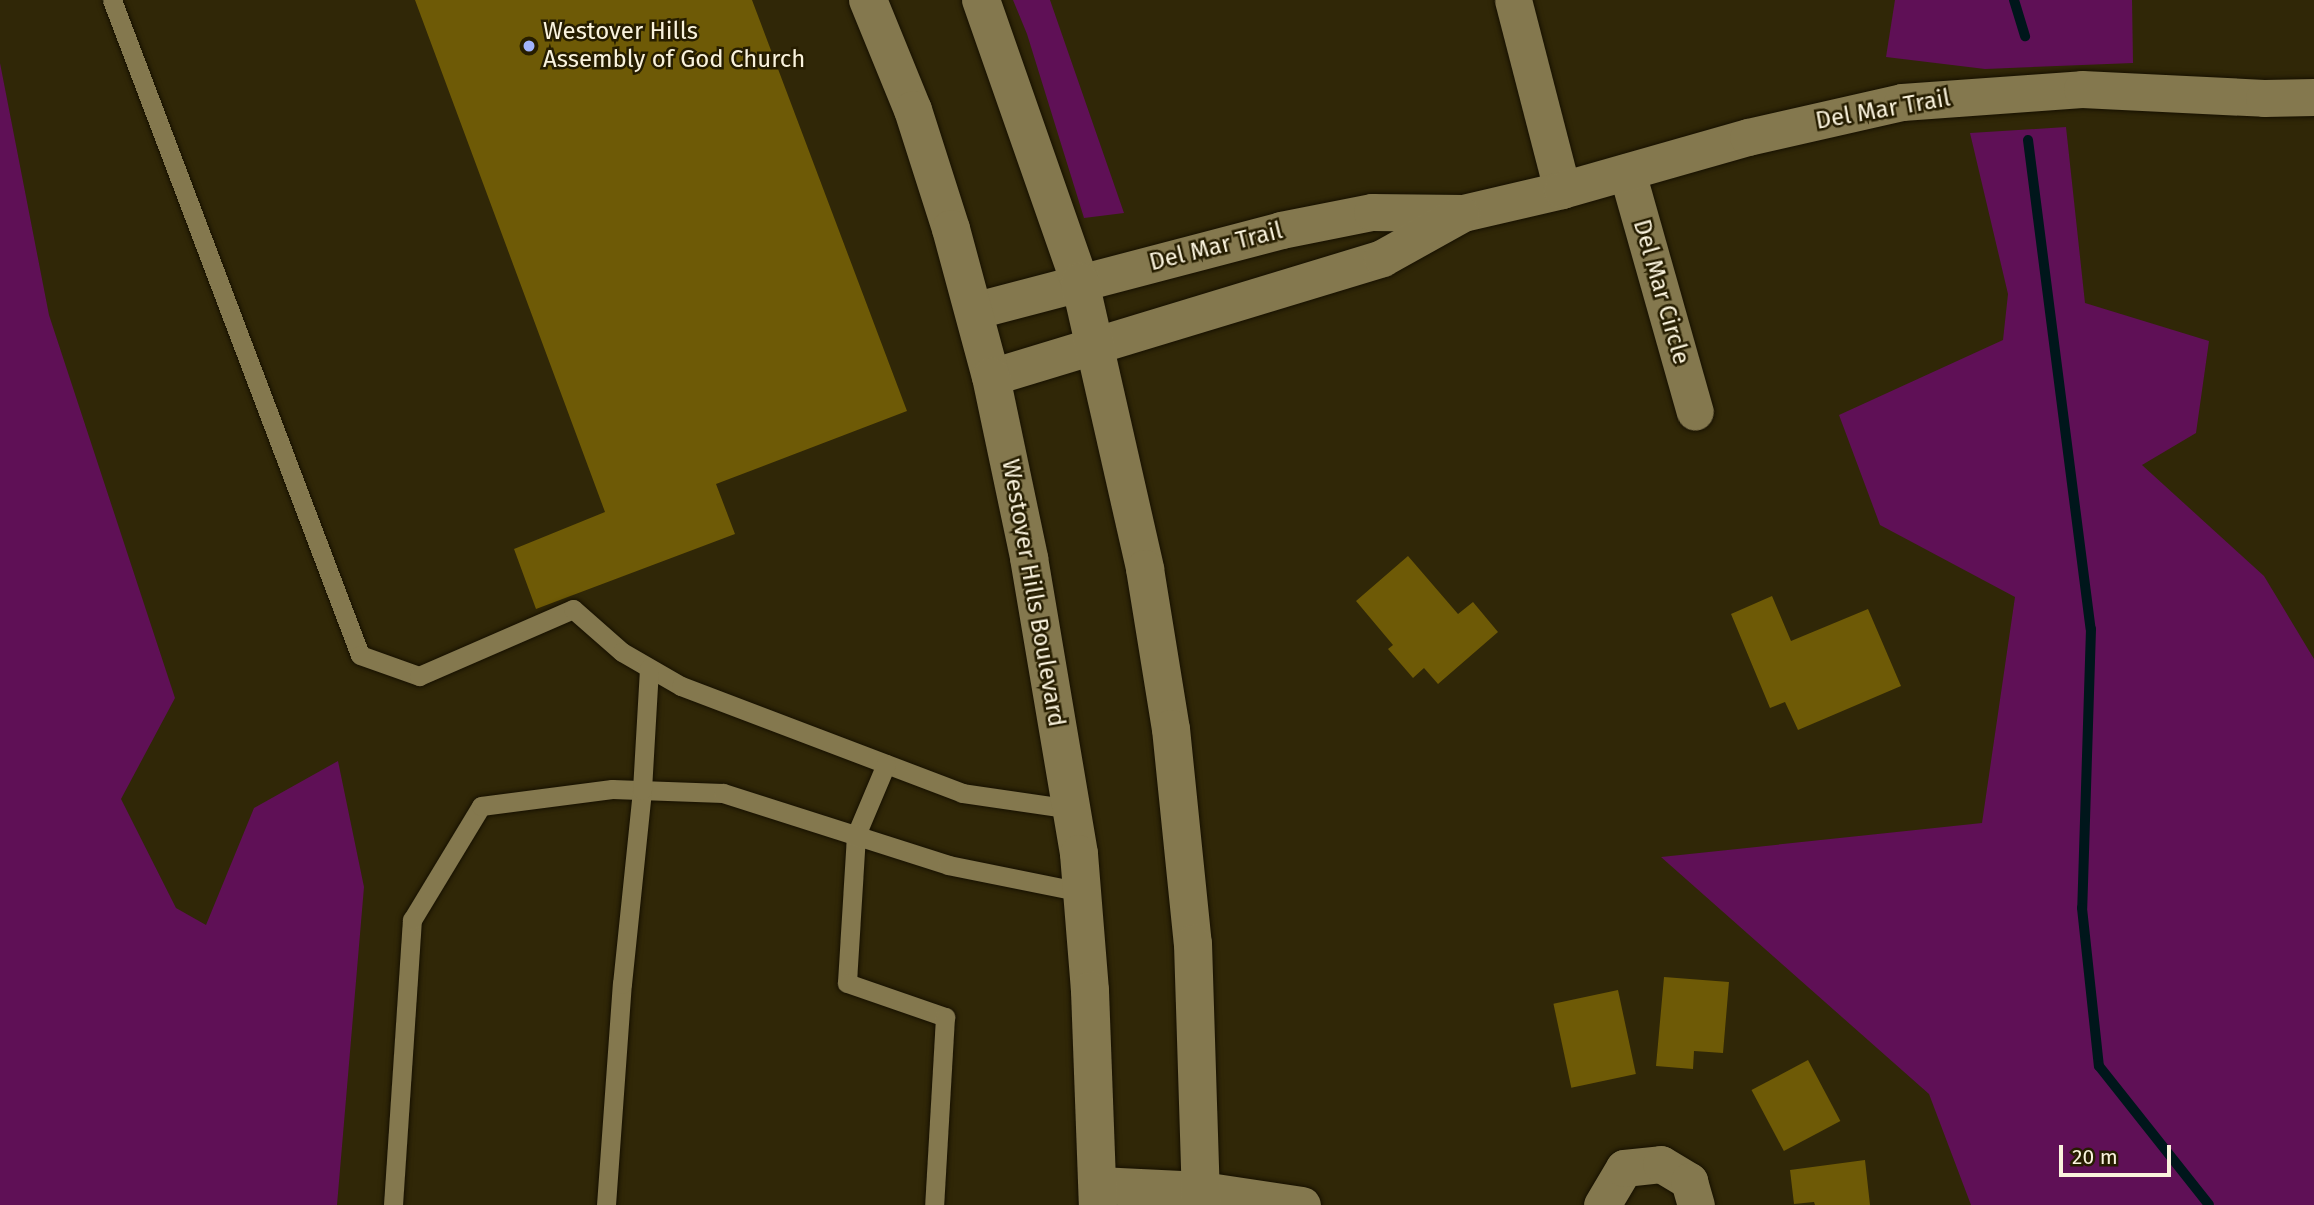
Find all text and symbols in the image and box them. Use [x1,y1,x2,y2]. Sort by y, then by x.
place label: Westover Hills Assembly of God Church [543,18,805,74]
marker: Westover Hills Assembly of God Church [521,38,537,54]
street label: Del Mar Trail [1813,84,1953,136]
street label: Del Mar Circle [1627,216,1695,368]
street label: Del Mar Trail [1146,217,1286,277]
street label: Westover Hills Boulevard [995,457,1071,729]
scale bar [2062,1132,2174,1176]
text: 20 m [2072,1144,2118,1170]

